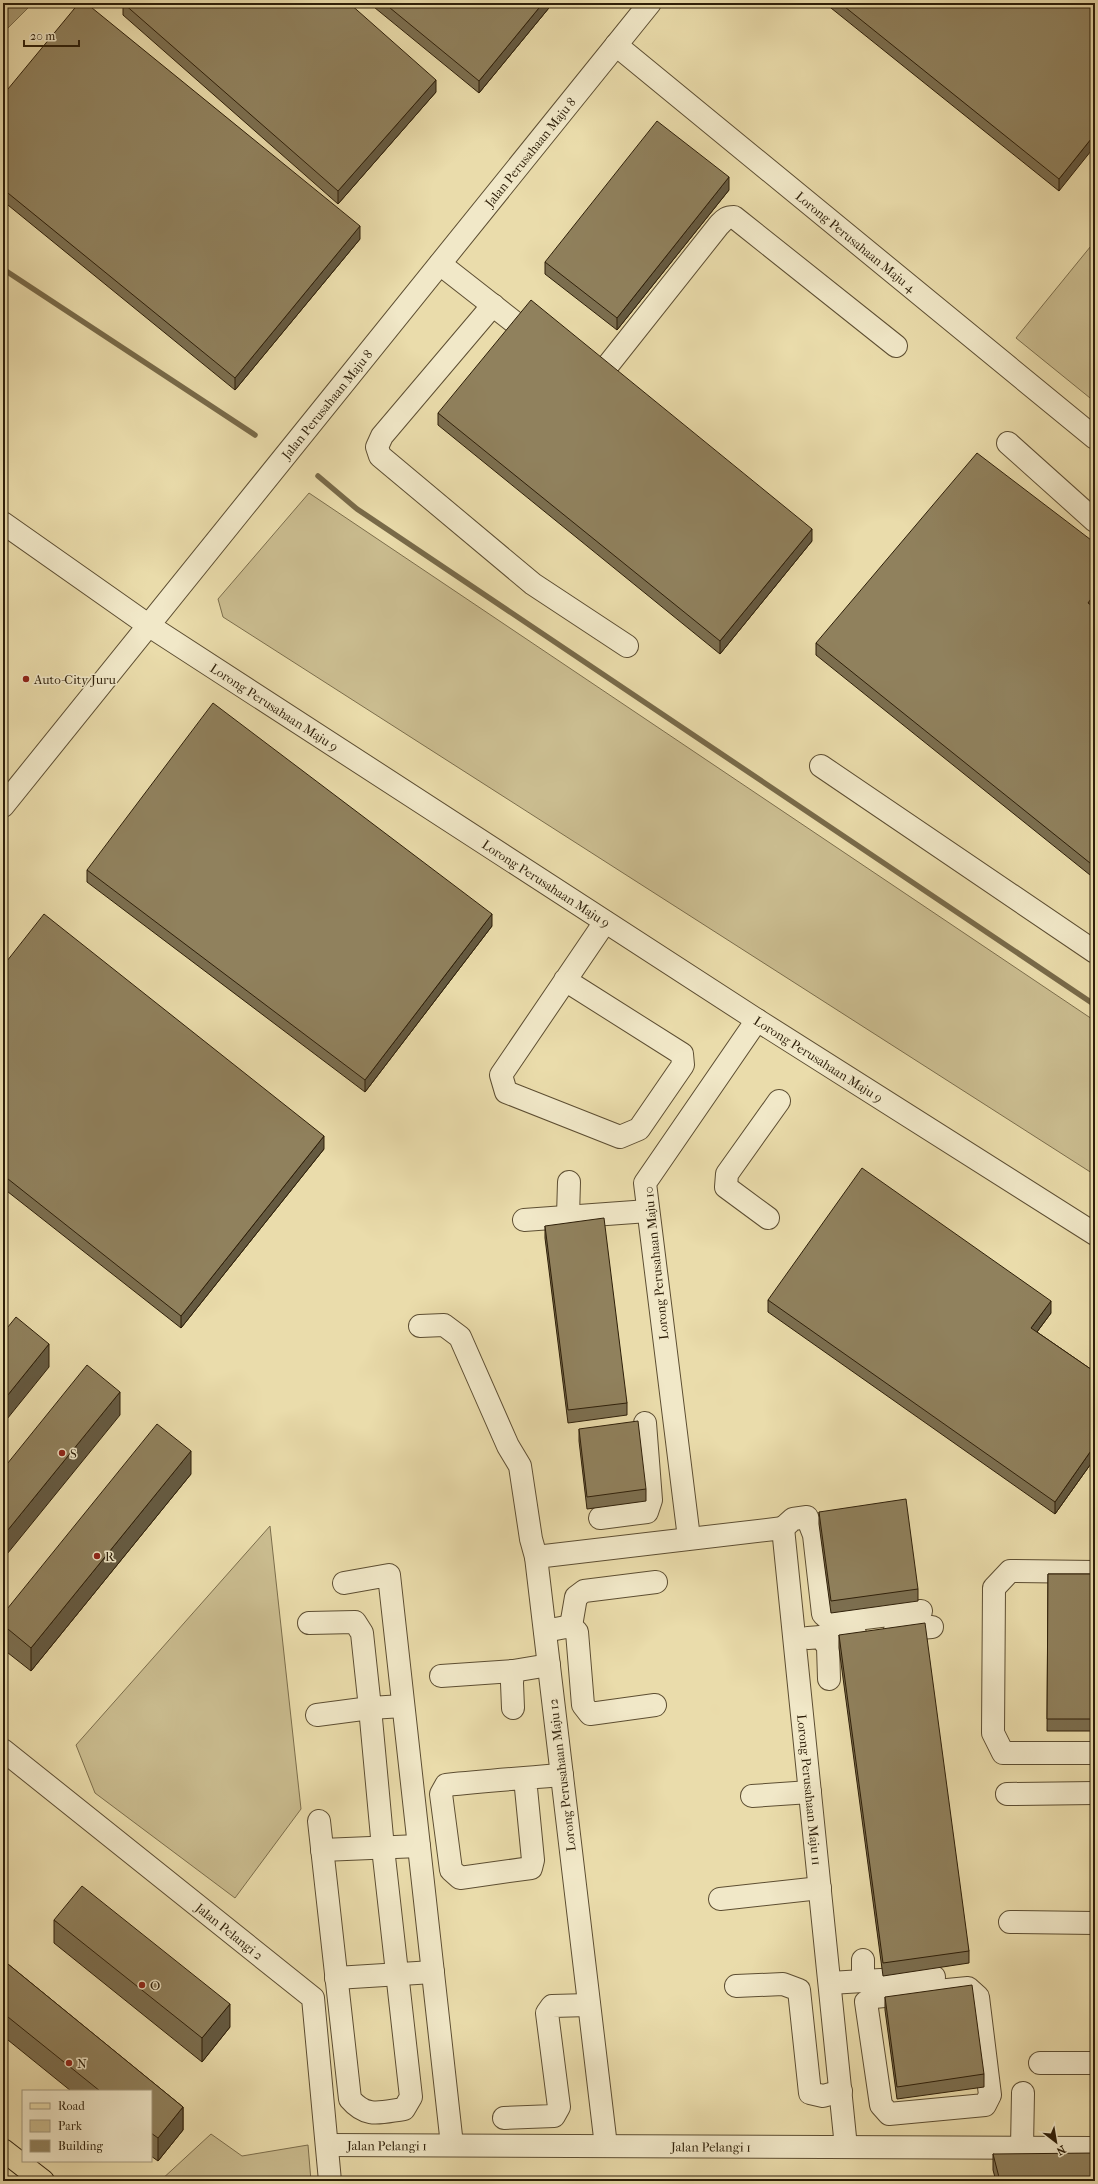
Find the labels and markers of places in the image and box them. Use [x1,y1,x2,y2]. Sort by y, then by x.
place label: Auto-City Juru [33,672,117,687]
marker: Auto-City Juru [21,674,31,684]
place label: S [70,1446,77,1461]
marker: S [57,1448,67,1458]
place label: R [105,1549,115,1564]
marker: R [92,1551,102,1561]
place label: O [150,1978,160,1993]
marker: O [137,1980,147,1990]
place label: N [77,2056,87,2071]
marker: N [64,2058,74,2068]

